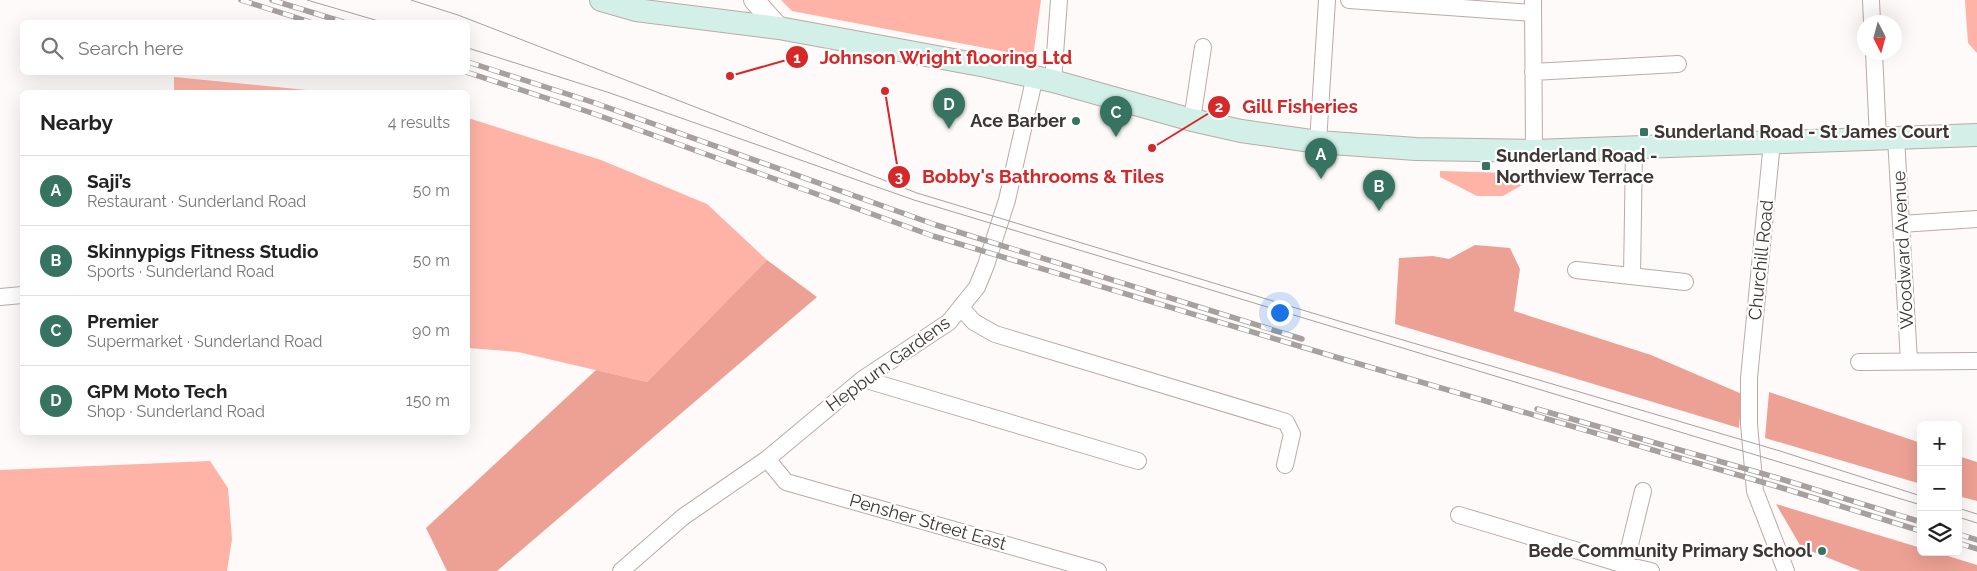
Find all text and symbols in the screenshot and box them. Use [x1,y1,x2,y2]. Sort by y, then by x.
north arrow [1857,15,1902,60]
search box [20,20,470,75]
icon: search [38,34,66,62]
text: Search here [78,37,184,59]
callout: Johnson Wright flooring Ltd [784,40,1083,74]
text: Johnson Wright flooring Ltd [820,46,1072,68]
text: 1 [793,49,801,67]
pin: D [933,88,965,129]
callout: Gill Fisheries [1207,90,1368,124]
text: Gill Fisheries [1242,95,1358,117]
pin: C [1100,96,1132,137]
text: 2 [1215,98,1223,116]
text: Nearby [40,110,113,135]
place label: Ace Barber [970,110,1066,131]
text: 4 results [388,113,450,132]
marker: Ace Barber [1070,115,1082,127]
place label: Sunderland Road - St James Court [1654,121,1949,142]
marker: Sunderland Road - St James Court [1638,126,1650,138]
pin: A [1305,138,1337,179]
place label: Sunderland Road - Northview Terrace [1496,145,1658,187]
callout: Bobby's Bathrooms & Tiles [886,160,1174,194]
marker: Sunderland Road - Northview Terrace [1480,160,1492,172]
text: Bobby's Bathrooms & Tiles [922,165,1164,187]
text: 3 [895,168,903,186]
text: Saji’s [87,170,131,192]
pin: B [1363,170,1395,211]
street label: Woodward Avenue [1888,170,1917,330]
text: A [51,181,61,200]
text: 50 m [413,181,450,200]
text: Restaurant · Sunderland Road [87,192,306,211]
street label: Churchill Road [1744,199,1777,321]
text: Skinnypigs Fitness Studio [87,240,318,262]
text: B [51,251,61,270]
text: 50 m [413,251,450,270]
text: Sports · Sunderland Road [87,262,274,281]
your location [1267,300,1293,326]
text: Premier [87,310,159,332]
street label: Hepburn Gardens [822,312,954,416]
text: C [51,321,61,340]
text: 90 m [412,321,450,340]
text: Supermarket · Sunderland Road [87,332,322,351]
text: GPM Moto Tech [87,380,227,402]
text: D [50,391,62,410]
text: 150 m [406,391,450,410]
text: Shop · Sunderland Road [87,402,265,421]
map controls [1917,421,1962,556]
button: + [1917,421,1962,466]
button: − [1917,466,1962,511]
street label: Pensher Street East [847,489,1009,554]
button: layers [1917,511,1962,556]
place label: Bede Community Primary School [1528,540,1812,561]
marker: Bede Community Primary School [1816,545,1828,557]

